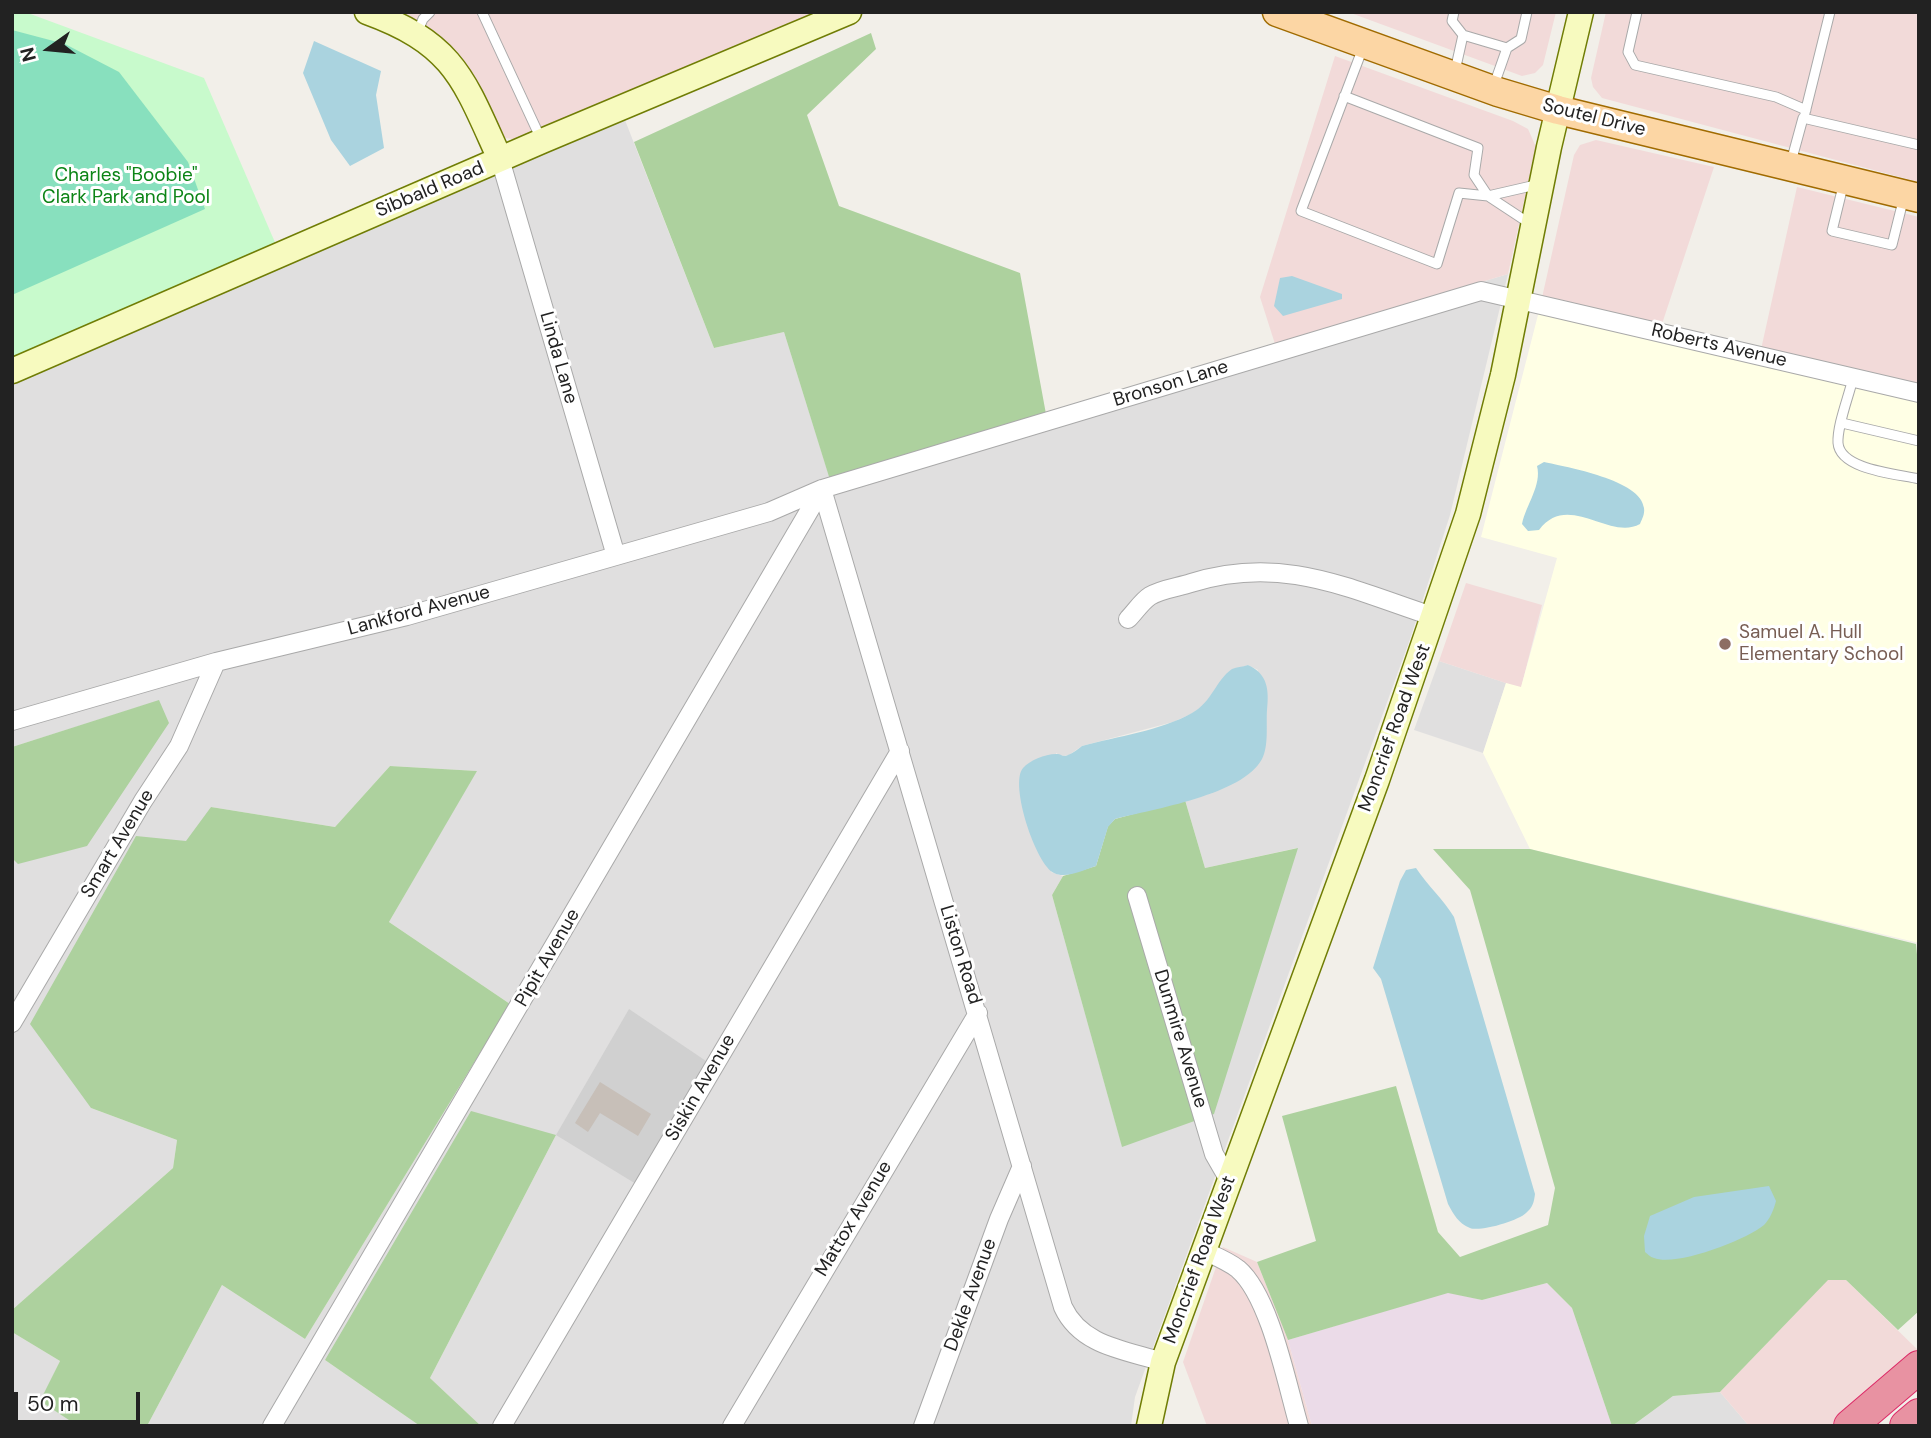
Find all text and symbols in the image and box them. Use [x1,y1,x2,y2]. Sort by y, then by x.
north arrow [14,14,84,84]
text: N [14,45,42,65]
street label: Soutel Drive [1540,94,1648,142]
street label: Sibbald Road [373,157,487,223]
park label: Charles "Boobie" Clark Park and Pool [42,165,210,209]
street label: Linda Lane [534,309,582,407]
street label: Roberts Avenue [1649,319,1789,373]
street label: Bronson Lane [1111,356,1231,412]
street label: Lankford Avenue [345,581,493,641]
place label: Samuel A. Hull Elementary School [1739,622,1903,666]
marker: Samuel A. Hull Elementary School [1717,636,1733,652]
street label: Moncrief Road West [1354,641,1436,815]
street label: Smart Avenue [77,786,159,902]
street label: Liston Road [934,903,986,1007]
street label: Pipit Avenue [511,905,585,1011]
street label: Dunmire Avenue [1148,967,1212,1111]
street label: Siskin Avenue [661,1030,741,1146]
street label: Mattox Avenue [811,1157,897,1281]
street label: Moncrief Road West [1159,1173,1241,1347]
street label: Dekle Avenue [940,1236,1002,1354]
scale bar [18,1378,144,1422]
text: 50 m [27,1390,78,1418]

